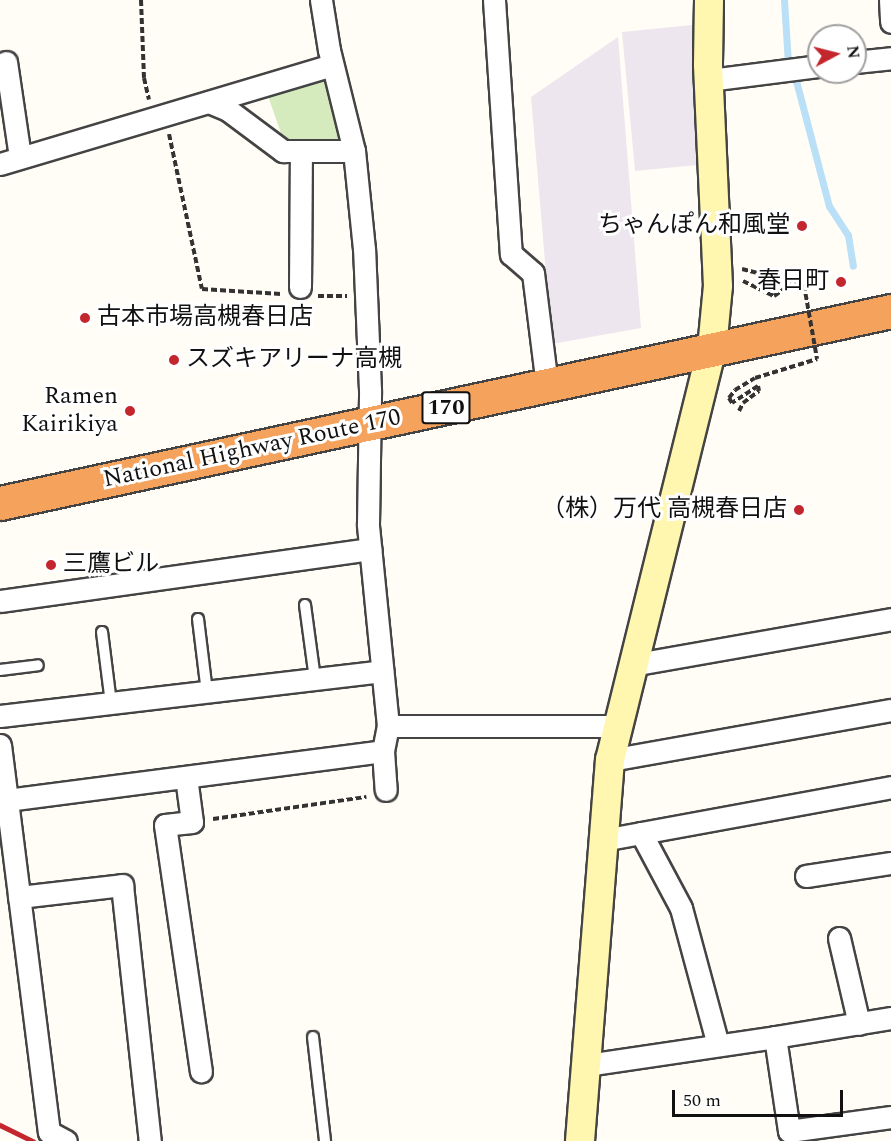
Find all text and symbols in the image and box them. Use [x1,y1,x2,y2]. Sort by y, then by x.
north arrow [807,24,867,84]
text: N [840,44,866,60]
place label: ちゃんぽん和風堂 [598,212,790,240]
marker: ちゃんぽん和風堂 [795,219,809,233]
place label: 春日町 [757,268,829,296]
marker: 春日町 [834,275,848,289]
place label: 古本市場高槻春日店 [97,304,313,332]
marker: 古本市場高槻春日店 [78,311,92,325]
place label: スズキアリーナ高槻 [186,346,402,374]
marker: スズキアリーナ高槻 [167,353,181,367]
place label: Ramen Kairikiya [21,383,118,439]
road number: 170 [420,389,472,427]
street label: National Highway Route 170 [101,403,403,495]
marker: Ramen Kairikiya [123,404,137,418]
place label: （株）万代 高槻春日店 [541,496,787,524]
marker: （株）万代 高槻春日店 [792,503,806,517]
place label: 三鷹ビル [63,551,159,579]
marker: 三鷹ビル [44,558,58,572]
scale bar [675,1078,846,1116]
text: 50 m [683,1087,721,1114]

